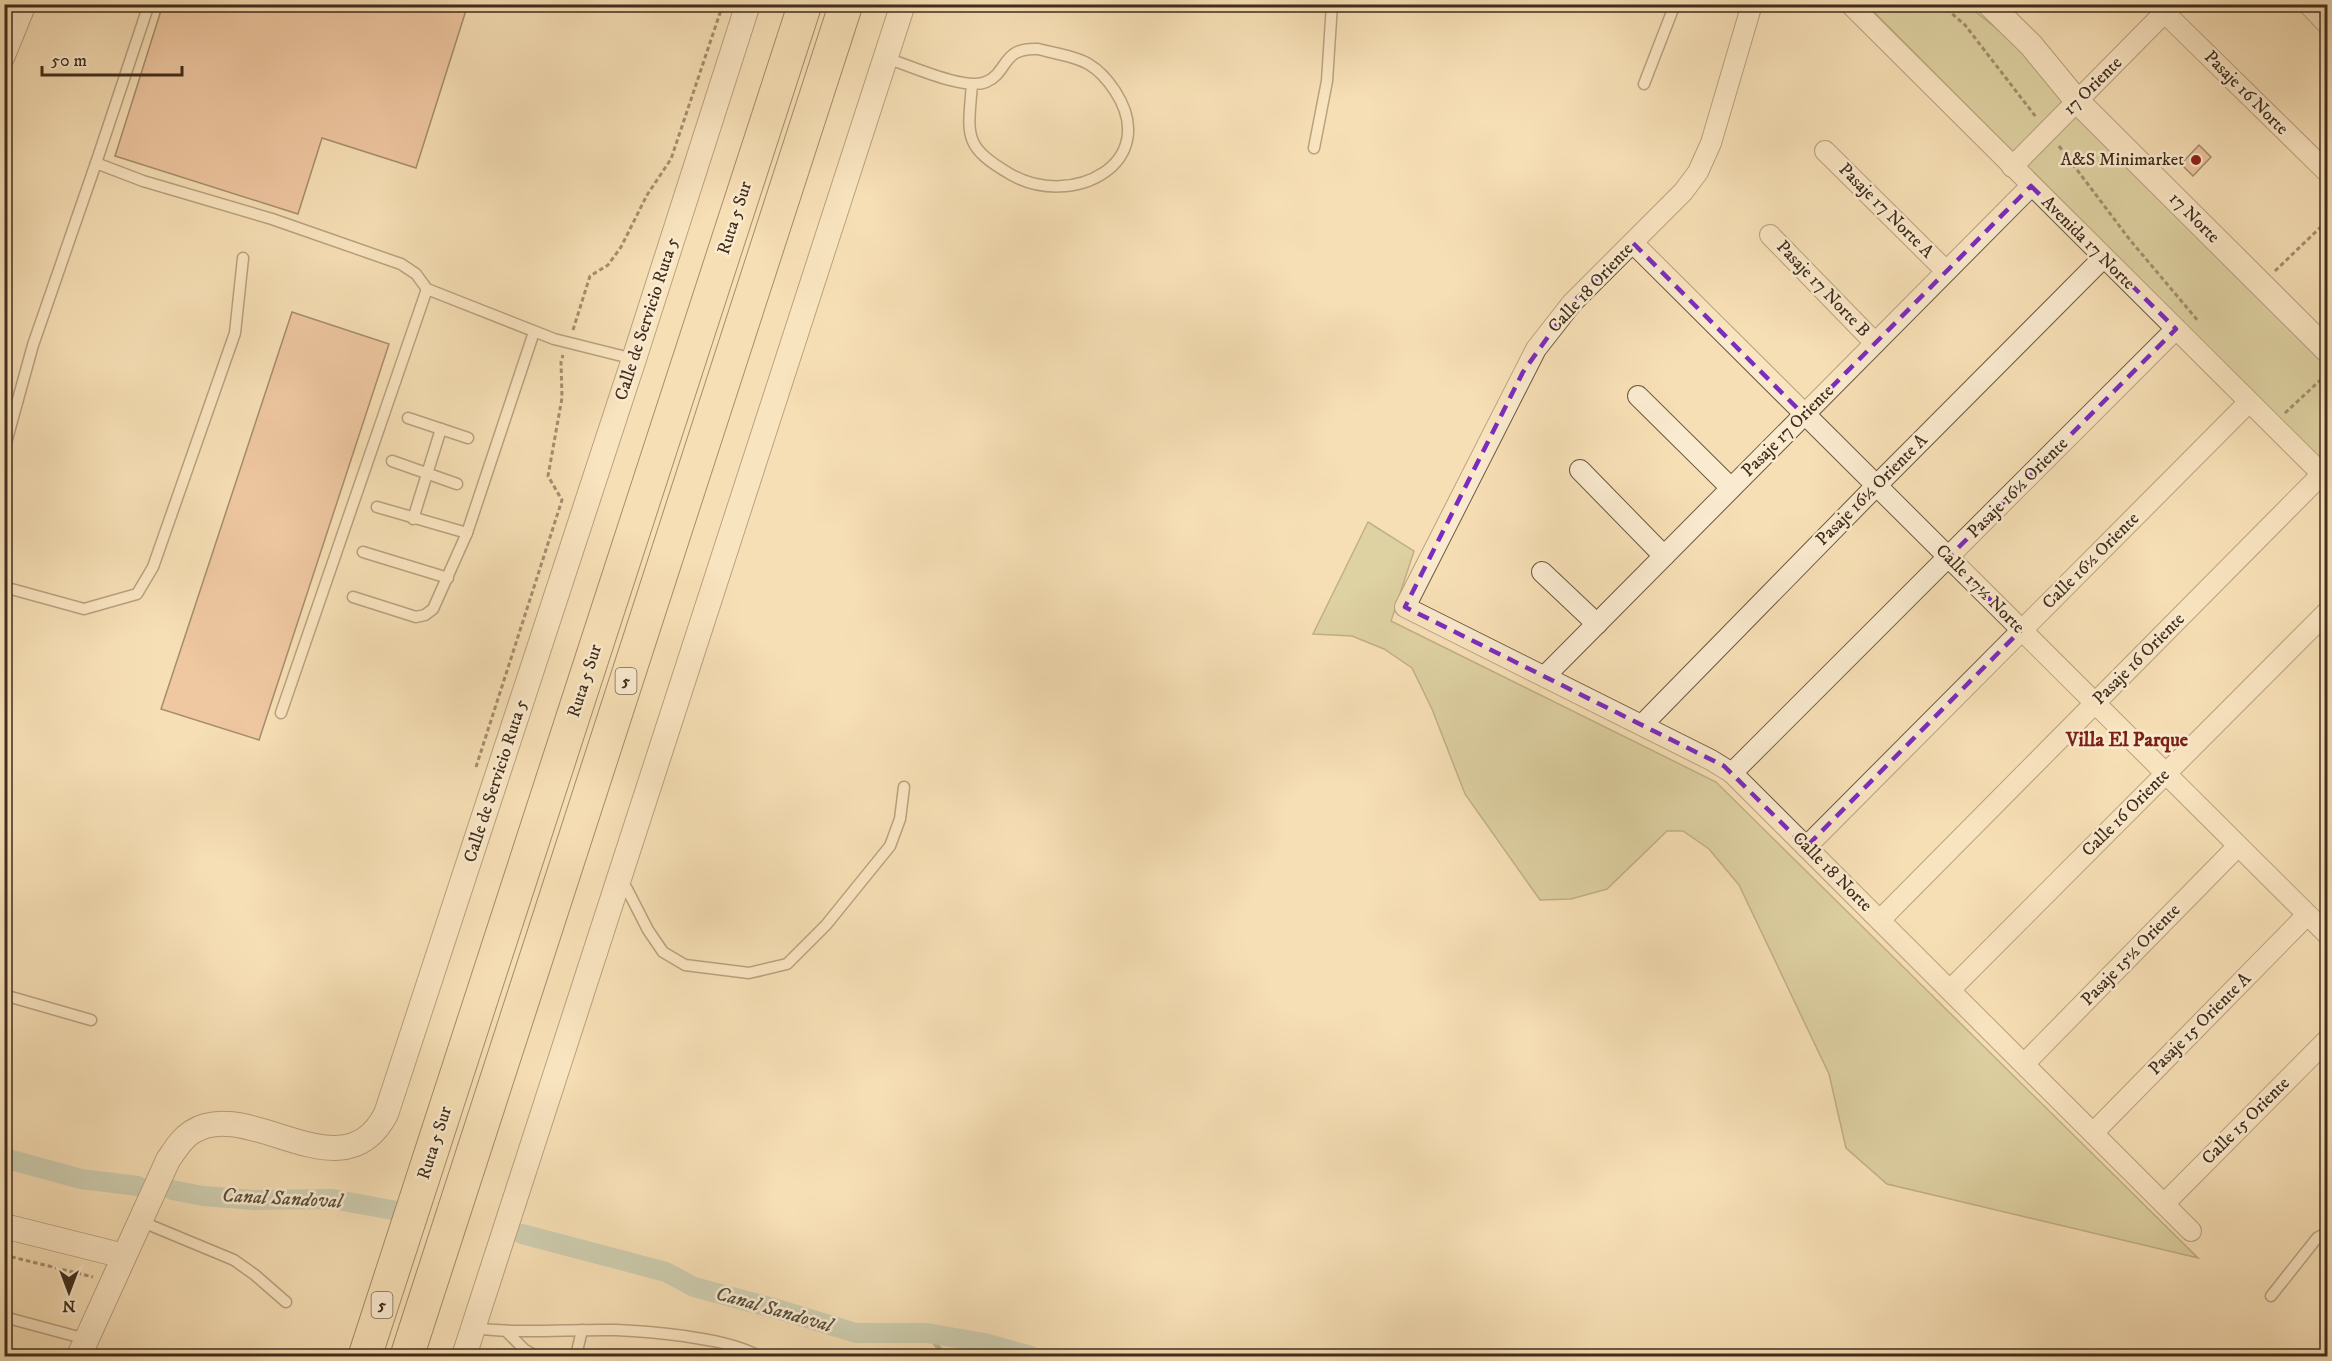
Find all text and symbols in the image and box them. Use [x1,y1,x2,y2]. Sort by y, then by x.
scale bar [42,39,182,77]
street label: Pasaje 16 Norte [2199,46,2293,140]
text: 50 m [51,50,87,72]
street label: 17 Oriente [2059,52,2127,120]
place label: A&S Minimarket [2060,149,2184,171]
marker: A&S Minimarket [2189,153,2203,167]
street label: Pasaje 17 Norte A [1834,159,1939,264]
street label: Ruta 5 Sur [713,178,757,257]
street label: 17 Norte [2164,188,2224,248]
street label: Avenida 17 Norte [2036,191,2140,295]
street label: Calle de Servicio Ruta 5 [610,235,684,403]
street label: Pasaje 17 Norte B [1771,236,1875,342]
street label: Calle 18 Oriente [1544,238,1638,338]
street label: Pasaje 17 Oriente [1737,380,1839,482]
street label: Pasaje 16½ Oriente A [1812,429,1933,550]
street label: Pasaje 16½ Oriente [1963,433,2073,543]
street label: Calle 16½ Oriente [2038,508,2144,614]
street label: Calle 17½ Norte [1931,540,2029,638]
street label: Pasaje 16 Oriente [2088,608,2190,710]
street label: Ruta 5 Sur [563,641,607,720]
road number: 5 [616,668,636,694]
street label: Calle de Servicio Ruta 5 [459,697,533,865]
district label: Villa El Parque [2065,728,2189,753]
street label: Calle 16 Oriente [2077,764,2175,862]
street label: Calle 18 Norte [1787,827,1877,917]
street label: Pasaje 15½ Oriente [2077,899,2185,1011]
street label: Pasaje 15 Oriente A [2144,968,2256,1080]
street label: Calle 15 Oriente [2198,1073,2294,1169]
street label: Ruta 5 Sur [413,1103,457,1182]
water label: Canal Sandoval [221,1183,345,1215]
north arrow [39,1262,99,1322]
water label: Canal Sandoval [713,1281,837,1339]
road number: 5 [372,1292,392,1318]
text: N [62,1296,76,1316]

